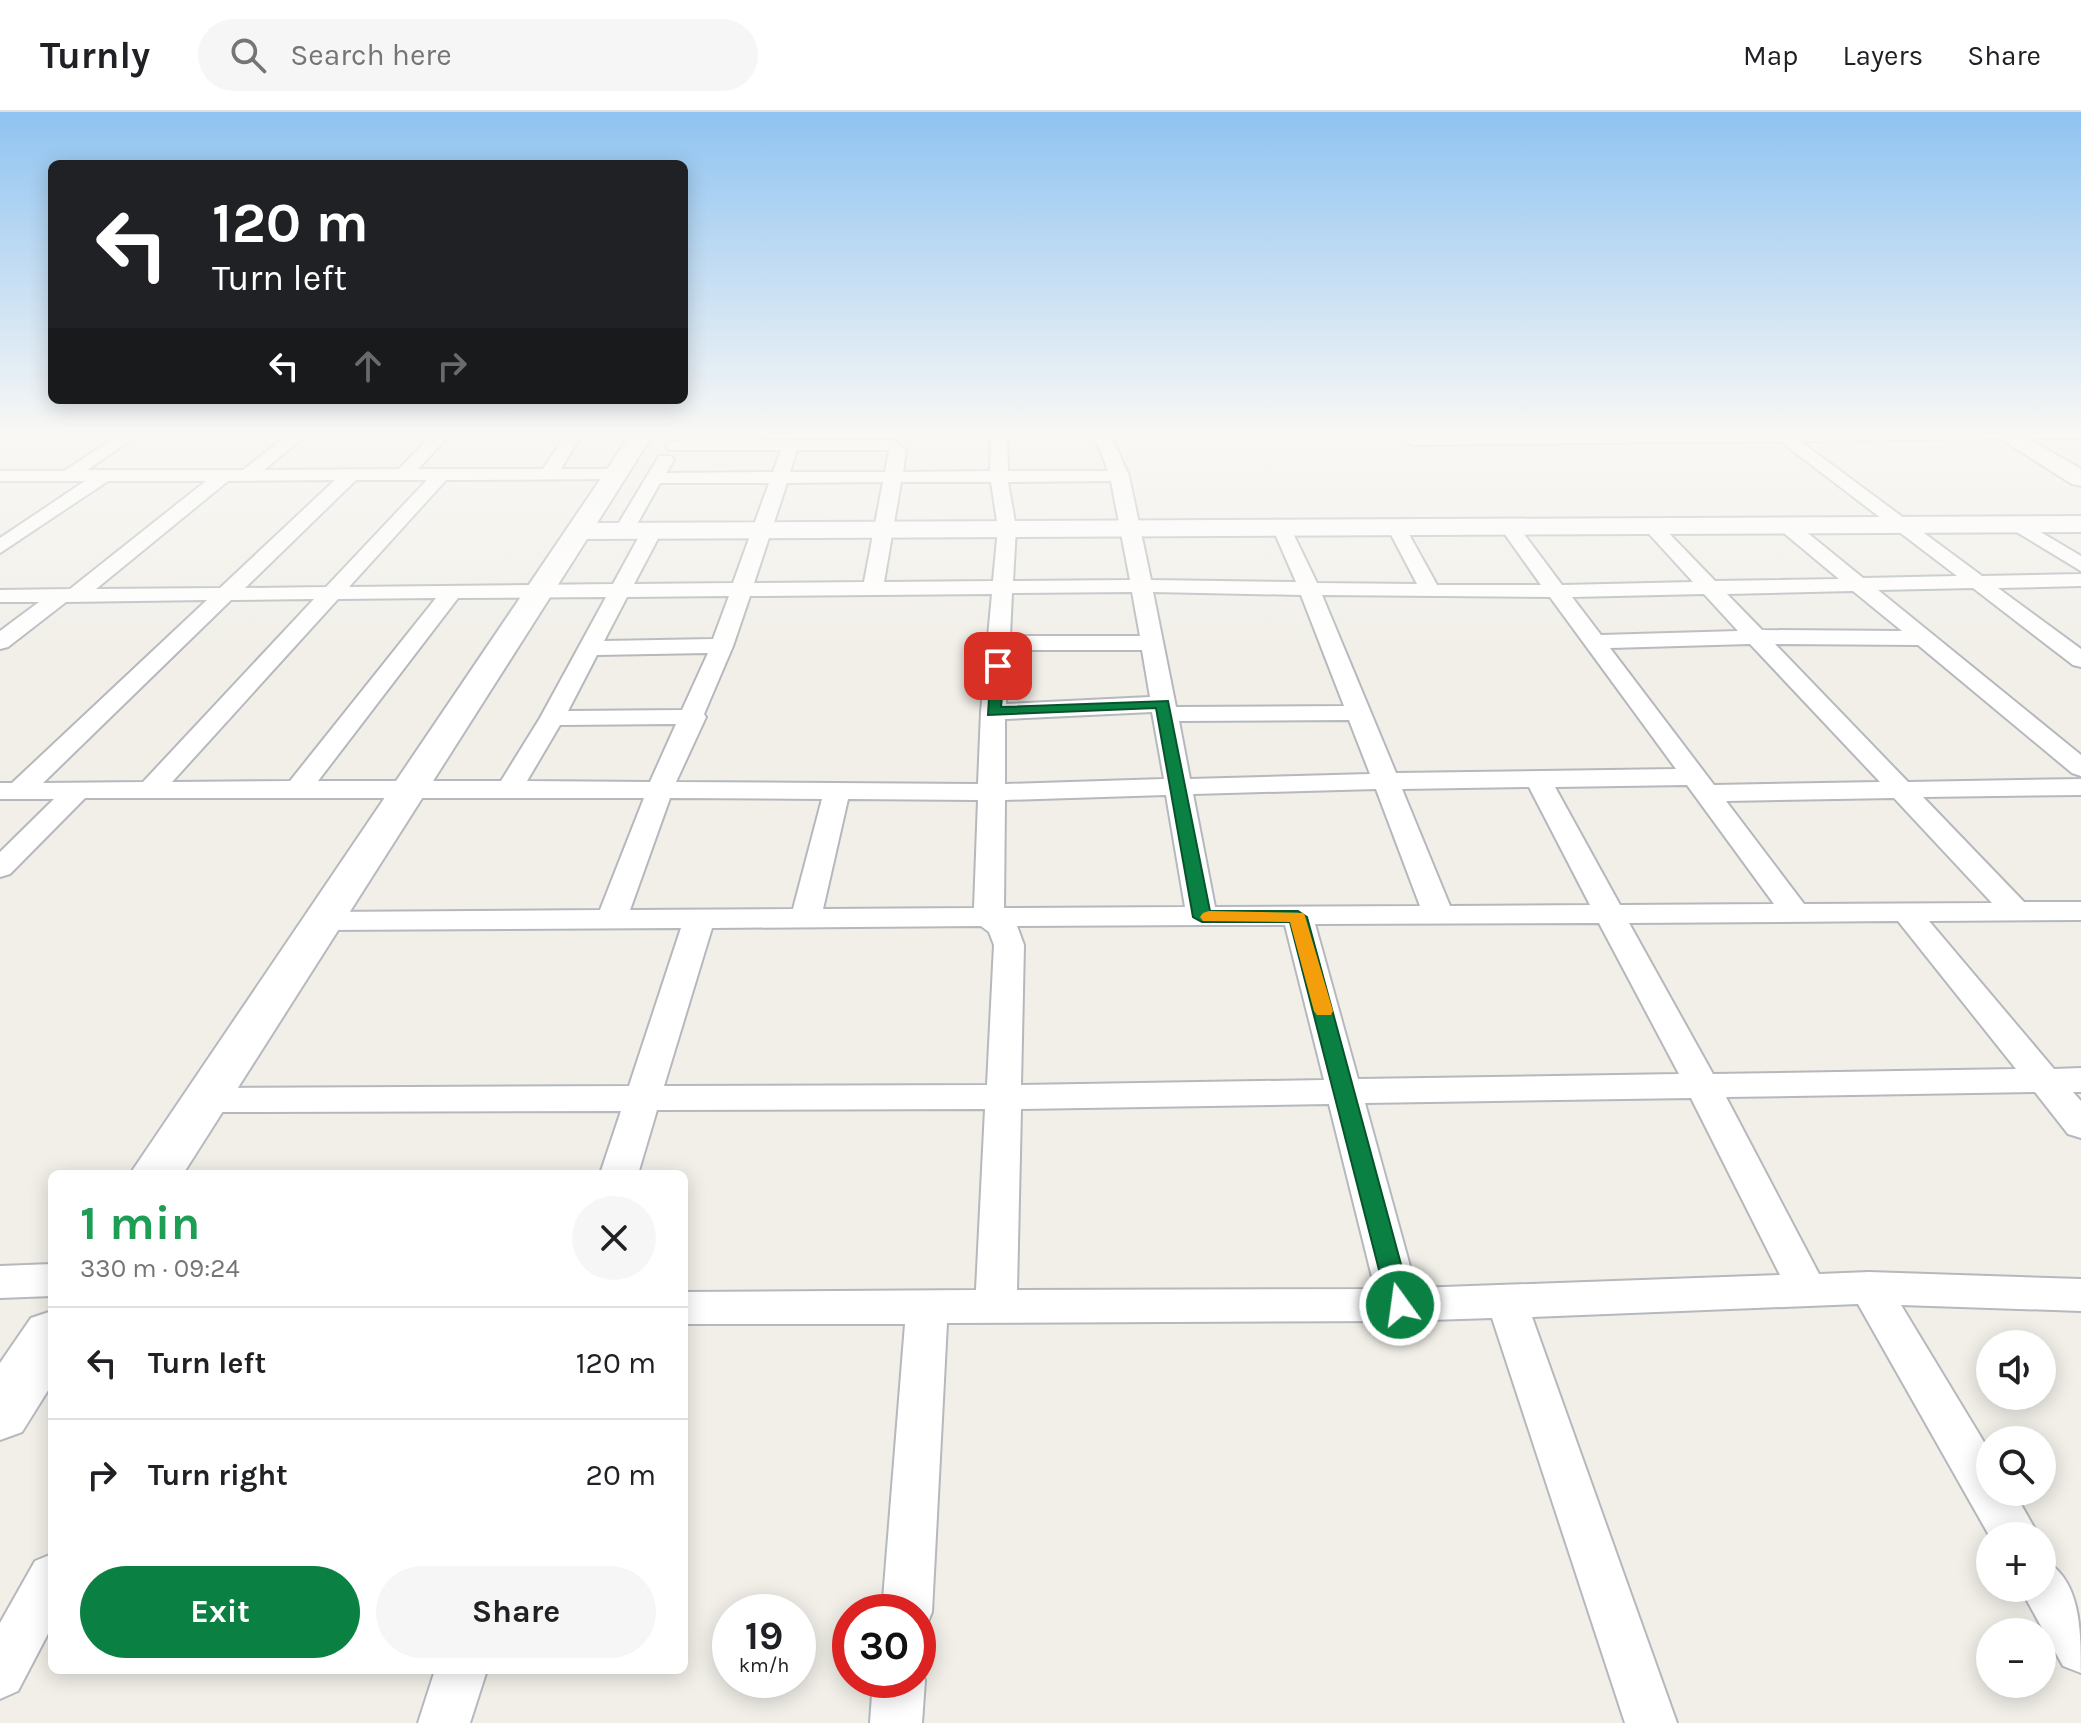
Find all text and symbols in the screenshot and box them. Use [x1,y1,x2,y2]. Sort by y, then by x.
search box [198,19,758,91]
text: Turnly [40,33,150,78]
icon: search [226,33,270,77]
text: Search here [290,37,452,73]
text: Map [1743,39,1798,72]
text: Layers [1842,39,1923,72]
text: Share [1967,39,2041,72]
text: 120 m [212,190,369,255]
icon: left [80,192,184,296]
text: Turn left [212,257,347,299]
icon: left [262,344,306,388]
icon: ahead [346,344,390,388]
icon: right [430,344,474,388]
pin [964,632,1032,700]
icon: arrive [976,644,1020,688]
text: 1 min [80,1195,200,1251]
button: close [572,1196,656,1280]
text: 330 m · 09:24 [80,1253,240,1284]
position arrow [1358,1263,1442,1347]
map controls [1976,1330,2056,1698]
button: sound [1976,1330,2056,1410]
icon: left [80,1341,124,1385]
text: Turn left [148,1345,266,1381]
text: 120 m [576,1345,656,1381]
button: search [1976,1426,2056,1506]
icon: right [80,1453,124,1497]
text: Turn right [148,1457,288,1493]
text: 20 m [586,1457,656,1493]
button: + [1976,1522,2056,1602]
button: Exit [80,1566,360,1658]
button: Share [376,1566,656,1658]
speed limit sign: 30 [832,1594,936,1698]
text: 19 [745,1612,783,1659]
button: − [1976,1618,2056,1698]
text: km/h [739,1654,789,1677]

